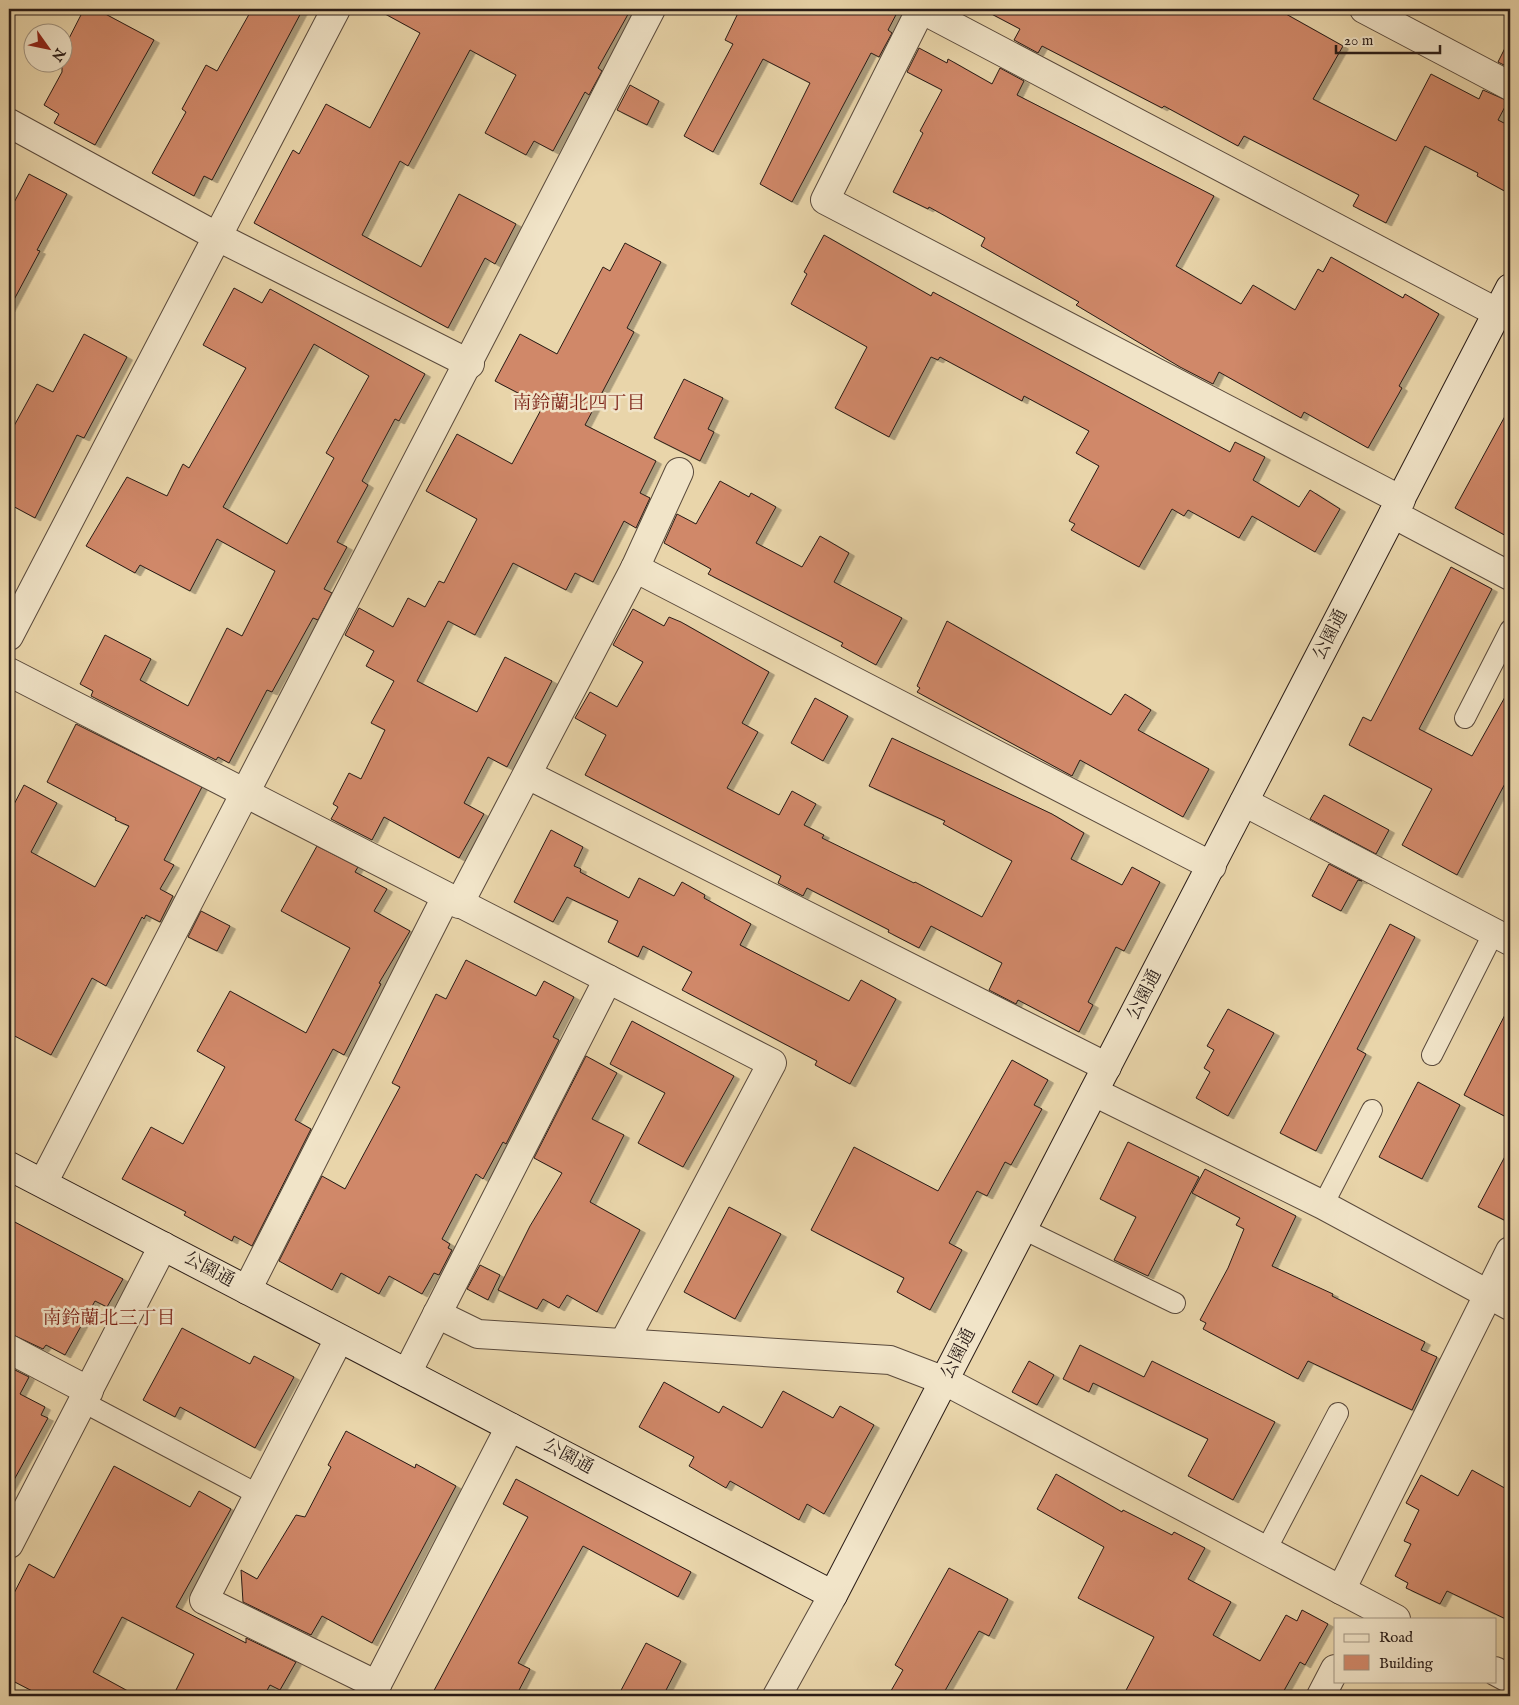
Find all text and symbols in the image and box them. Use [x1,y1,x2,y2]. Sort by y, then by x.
north arrow [22,22,72,72]
scale bar [1336,22,1440,54]
text: 20 m [1344,31,1374,50]
text: N [47,44,69,65]
district label: 南鈴蘭北四丁目 [512,392,646,416]
street label: 公園通 [1308,606,1354,664]
street label: 公園通 [1122,966,1168,1024]
street label: 公園通 [180,1247,238,1293]
district label: 南鈴蘭北三丁目 [42,1307,176,1331]
street label: 公園通 [936,1325,982,1383]
street label: 公園通 [539,1434,597,1480]
legend [1334,1618,1496,1682]
text: Road [1379,1628,1414,1647]
text: Building [1379,1654,1434,1673]

